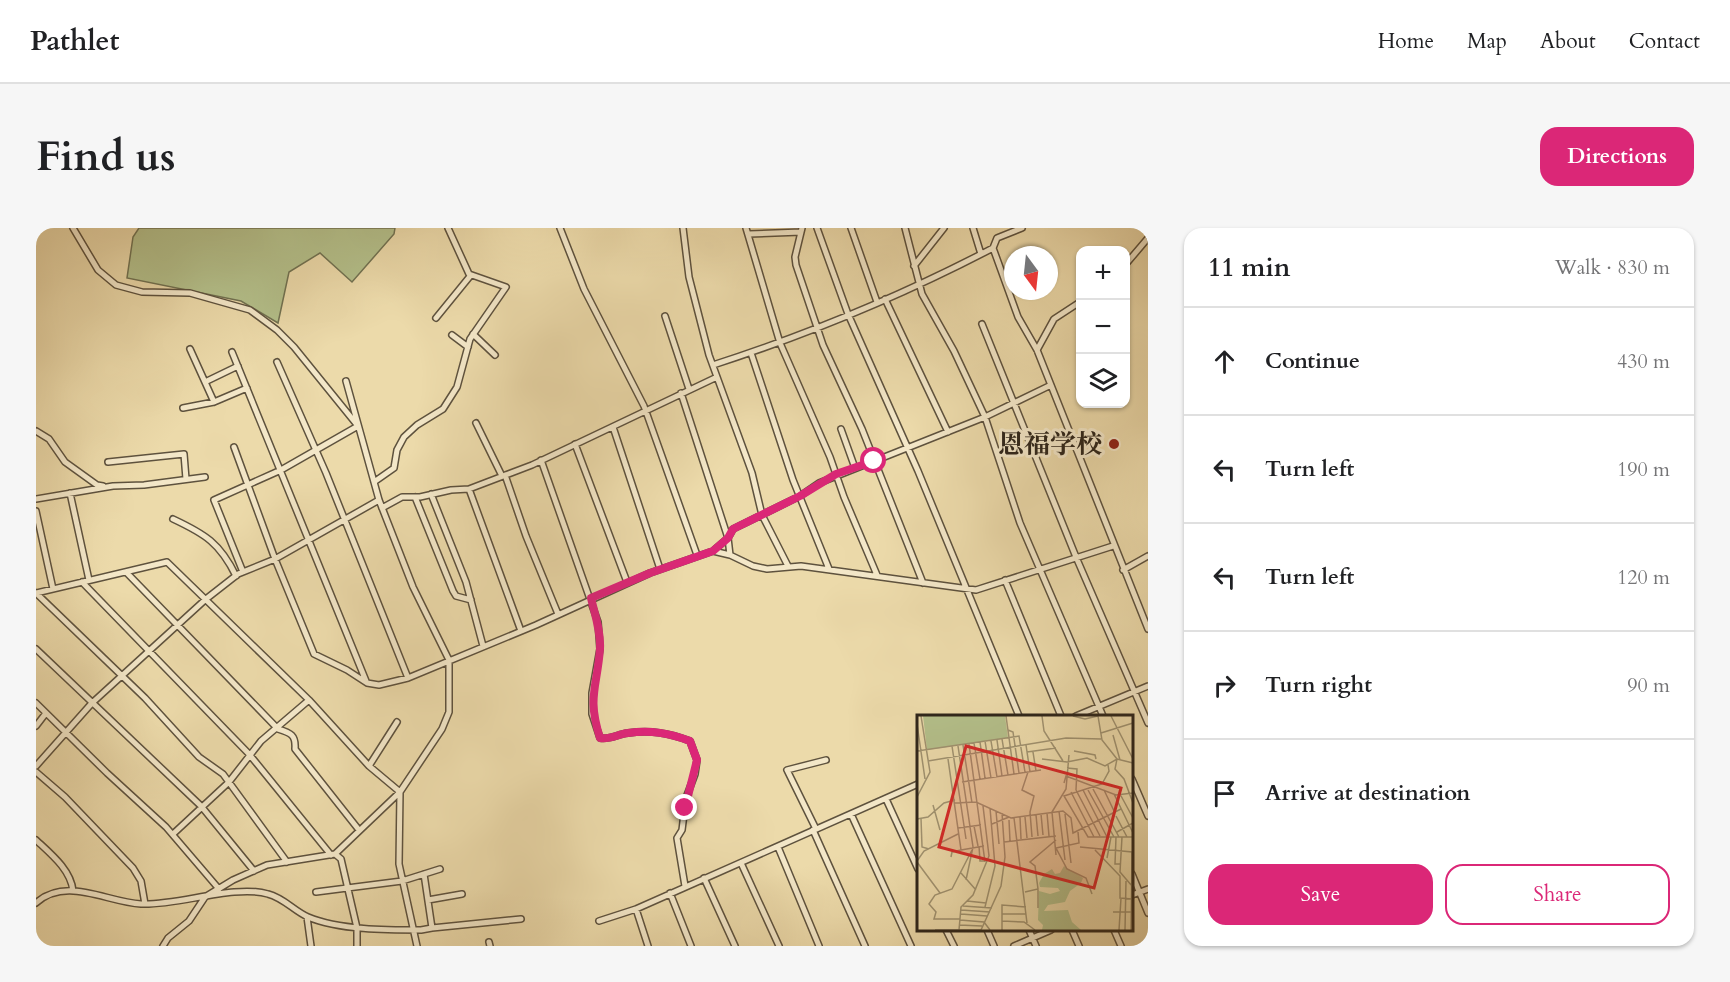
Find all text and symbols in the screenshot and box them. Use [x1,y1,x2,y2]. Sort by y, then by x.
text: Pathlet [30,22,119,60]
text: Home [1378,27,1434,56]
text: Map [1467,27,1507,56]
text: About [1540,27,1596,56]
text: Contact [1629,27,1700,56]
button: Directions [1540,127,1694,186]
text: Find us [36,128,176,185]
north arrow [1004,246,1058,300]
map controls [1076,246,1130,408]
button: + [1076,246,1130,300]
text: 11 min [1208,250,1291,285]
text: Walk · 830 m [1555,254,1670,281]
button: − [1076,300,1130,354]
icon: ahead [1208,345,1241,378]
text: Continue [1265,346,1360,376]
text: 430 m [1617,348,1670,375]
button: layers [1076,354,1130,408]
place label: 恩福学校 [998,427,1102,462]
marker: 恩福学校 [1107,437,1121,451]
route start [860,447,886,473]
icon: left [1208,453,1241,486]
text: Turn left [1265,454,1354,484]
text: 190 m [1617,456,1670,483]
icon: left [1208,561,1241,594]
text: Turn left [1265,562,1354,592]
text: 120 m [1617,564,1670,591]
icon: right [1208,669,1241,702]
text: Turn right [1265,670,1372,700]
text: 90 m [1627,672,1670,699]
inset map [917,715,1133,931]
icon: arrive [1208,777,1241,810]
text: Arrive at destination [1265,778,1470,808]
route end [671,794,697,820]
button: Save [1208,864,1433,925]
button: Share [1445,864,1670,925]

